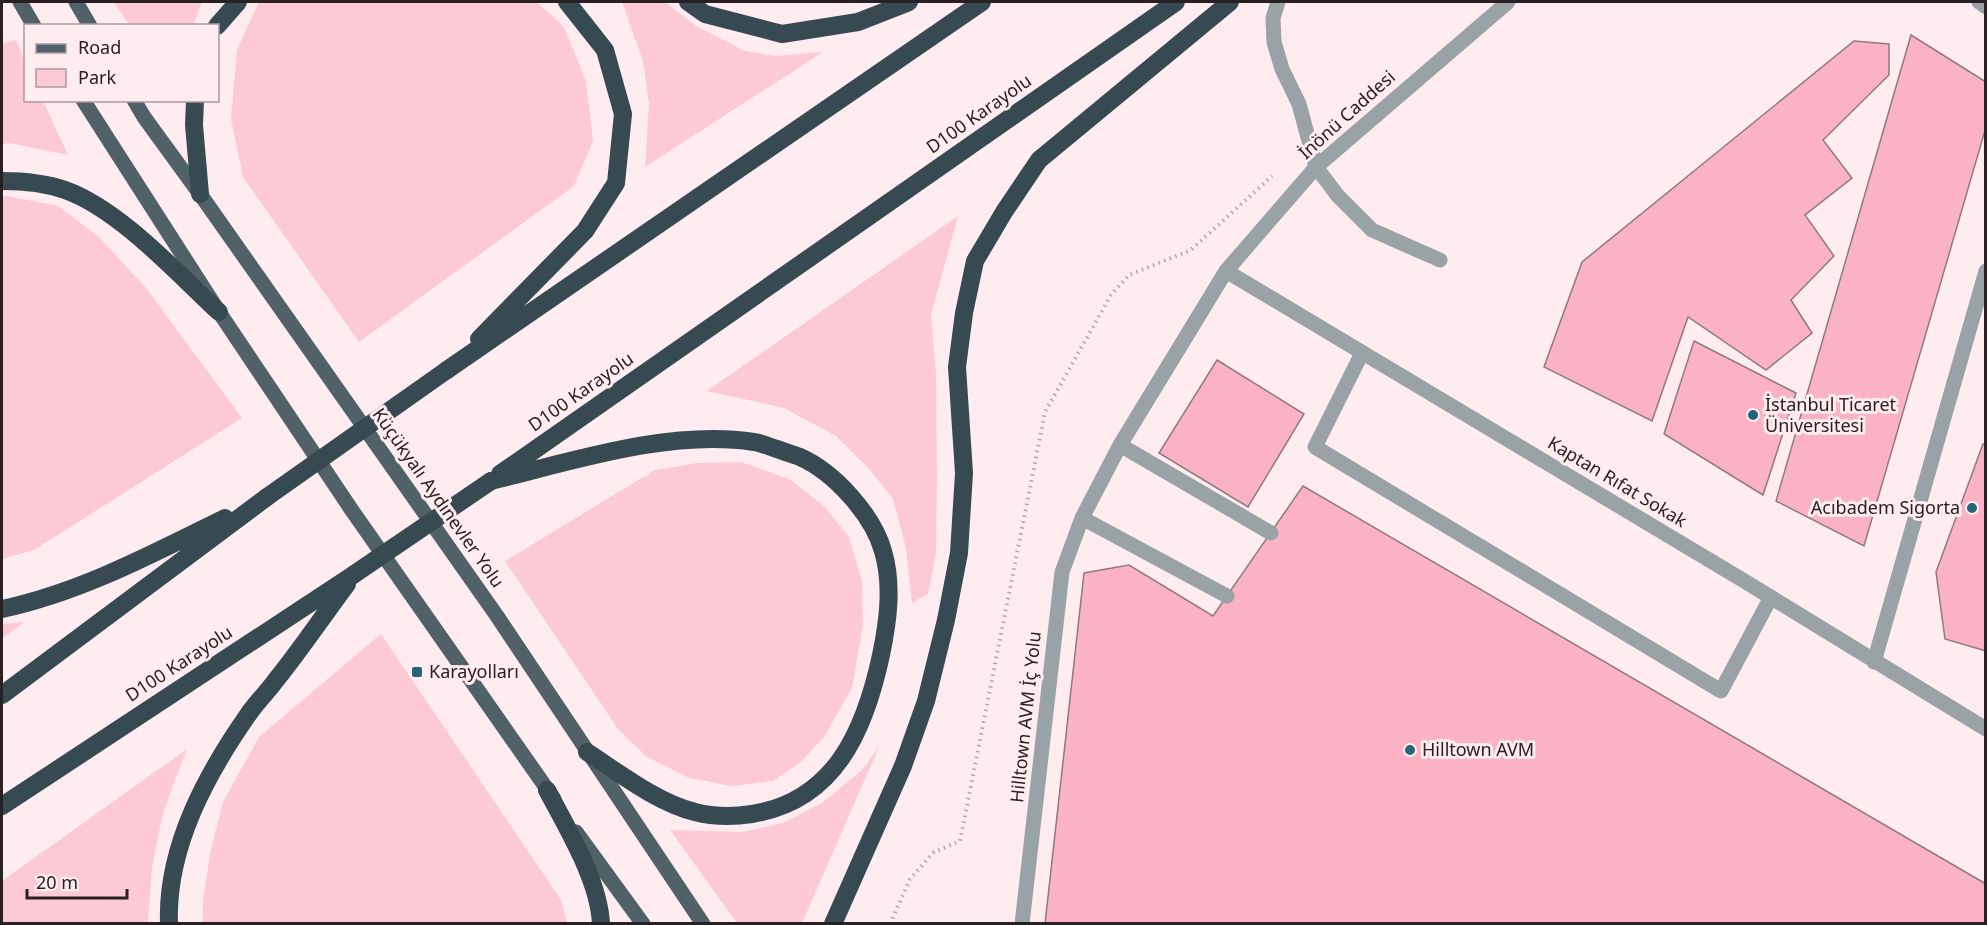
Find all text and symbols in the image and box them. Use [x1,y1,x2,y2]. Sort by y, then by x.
legend [24,24,219,102]
text: Road [78,35,121,59]
street label: İnönü Caddesi [1293,64,1400,164]
text: Park [78,65,116,89]
street label: D100 Karayolu [921,68,1036,158]
street label: D100 Karayolu [523,346,638,436]
place label: İstanbul Ticaret Üniversitesi [1765,392,1897,437]
street label: Küçükyalı Aydınevler Yolu [368,403,510,592]
marker: İstanbul Ticaret Üniversitesi [1746,408,1760,422]
street label: Kaptan Rıfat Sokak [1544,430,1692,532]
place label: Acıbadem Sigorta [1811,495,1960,519]
marker: Acıbadem Sigorta [1965,501,1979,515]
street label: D100 Karayolu [120,620,237,707]
street label: Hilltown AVM İç Yolu [1004,630,1046,804]
place label: Karayolları [429,659,519,683]
marker: Karayolları [410,665,424,679]
place label: Hilltown AVM [1422,737,1534,761]
marker: Hilltown AVM [1403,743,1417,757]
scale bar [27,862,128,900]
text: 20 m [36,870,78,894]

